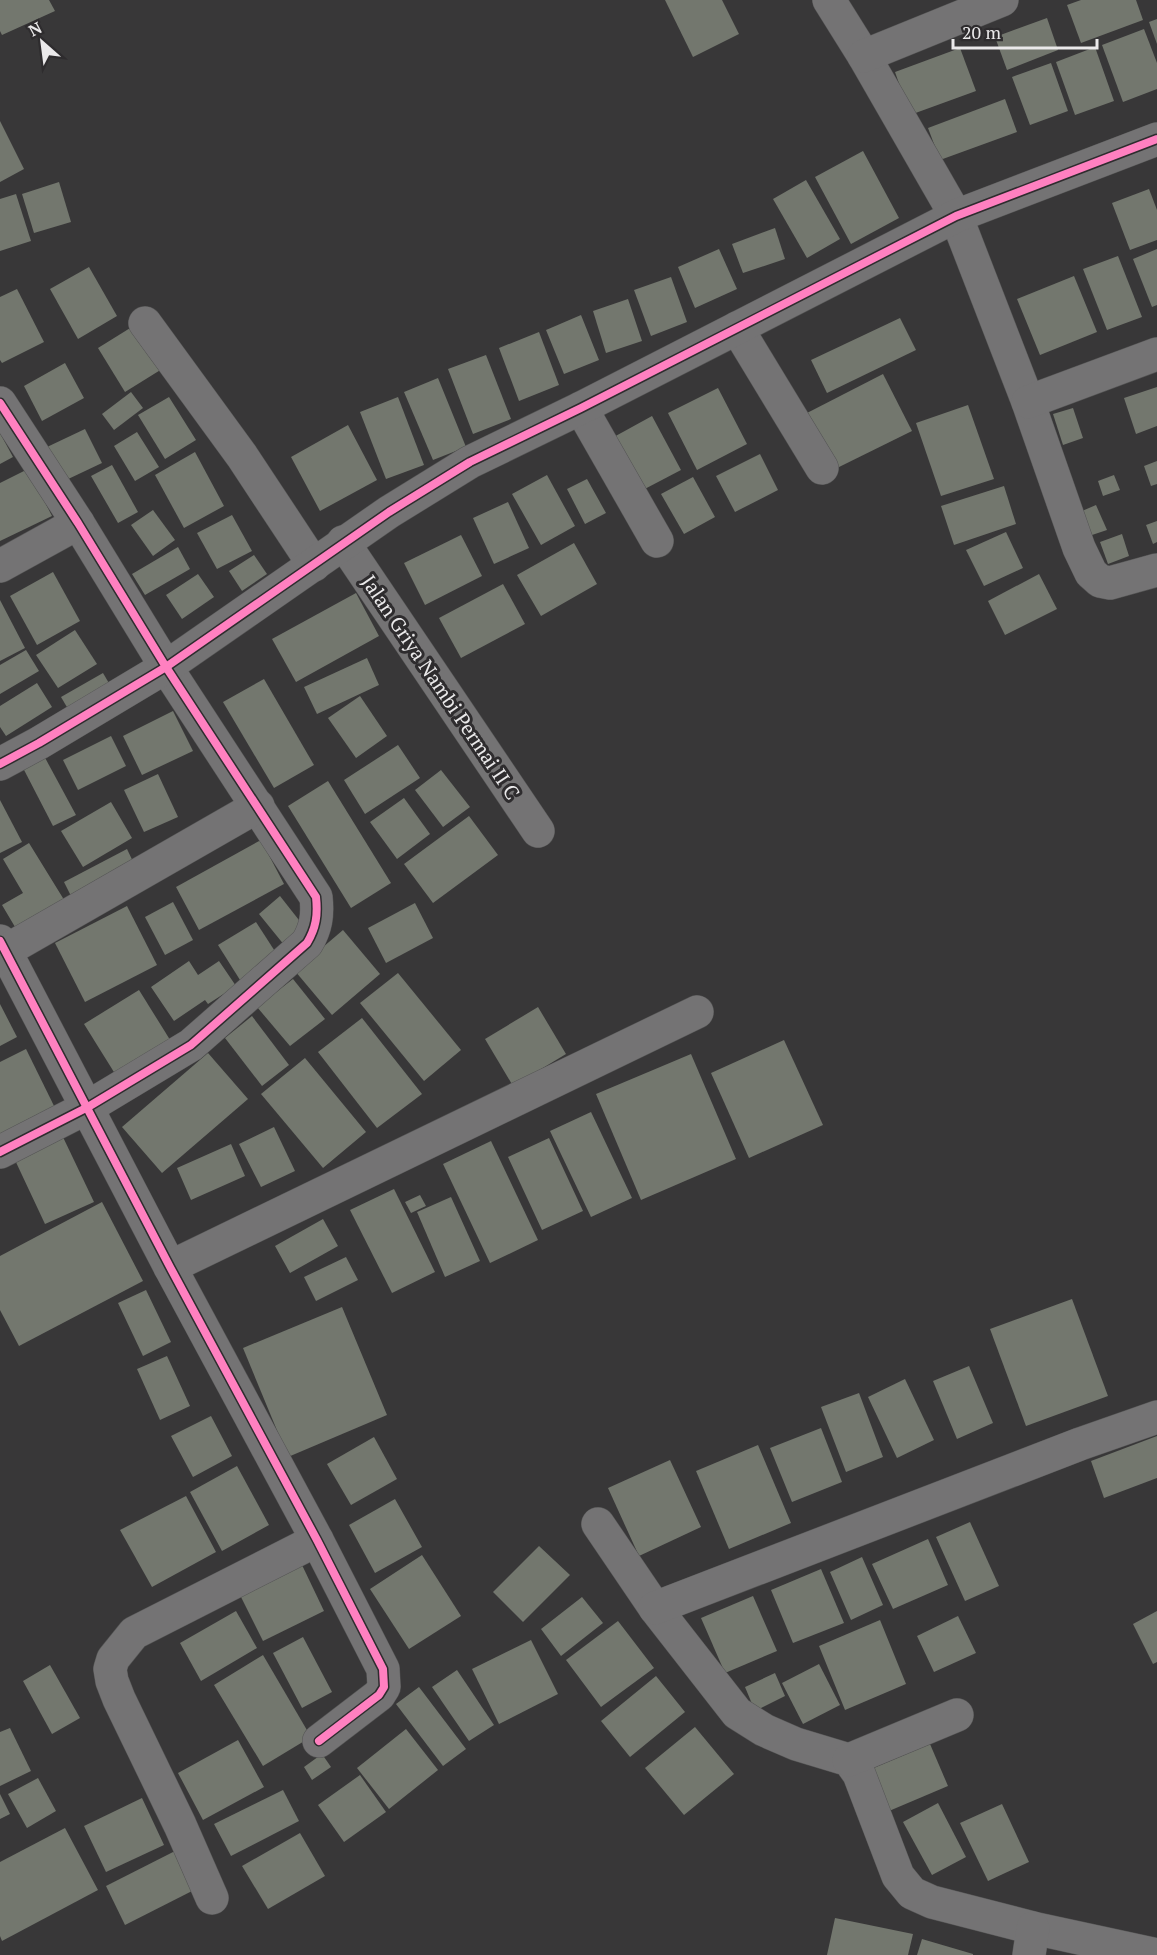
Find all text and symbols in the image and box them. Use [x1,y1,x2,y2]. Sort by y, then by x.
north arrow [12,12,72,72]
scale bar [953,12,1097,50]
text: N [24,16,45,41]
text: 20 m [962,20,1002,44]
street label: Jalan Griya Nambi Permai II C [356,570,526,804]

